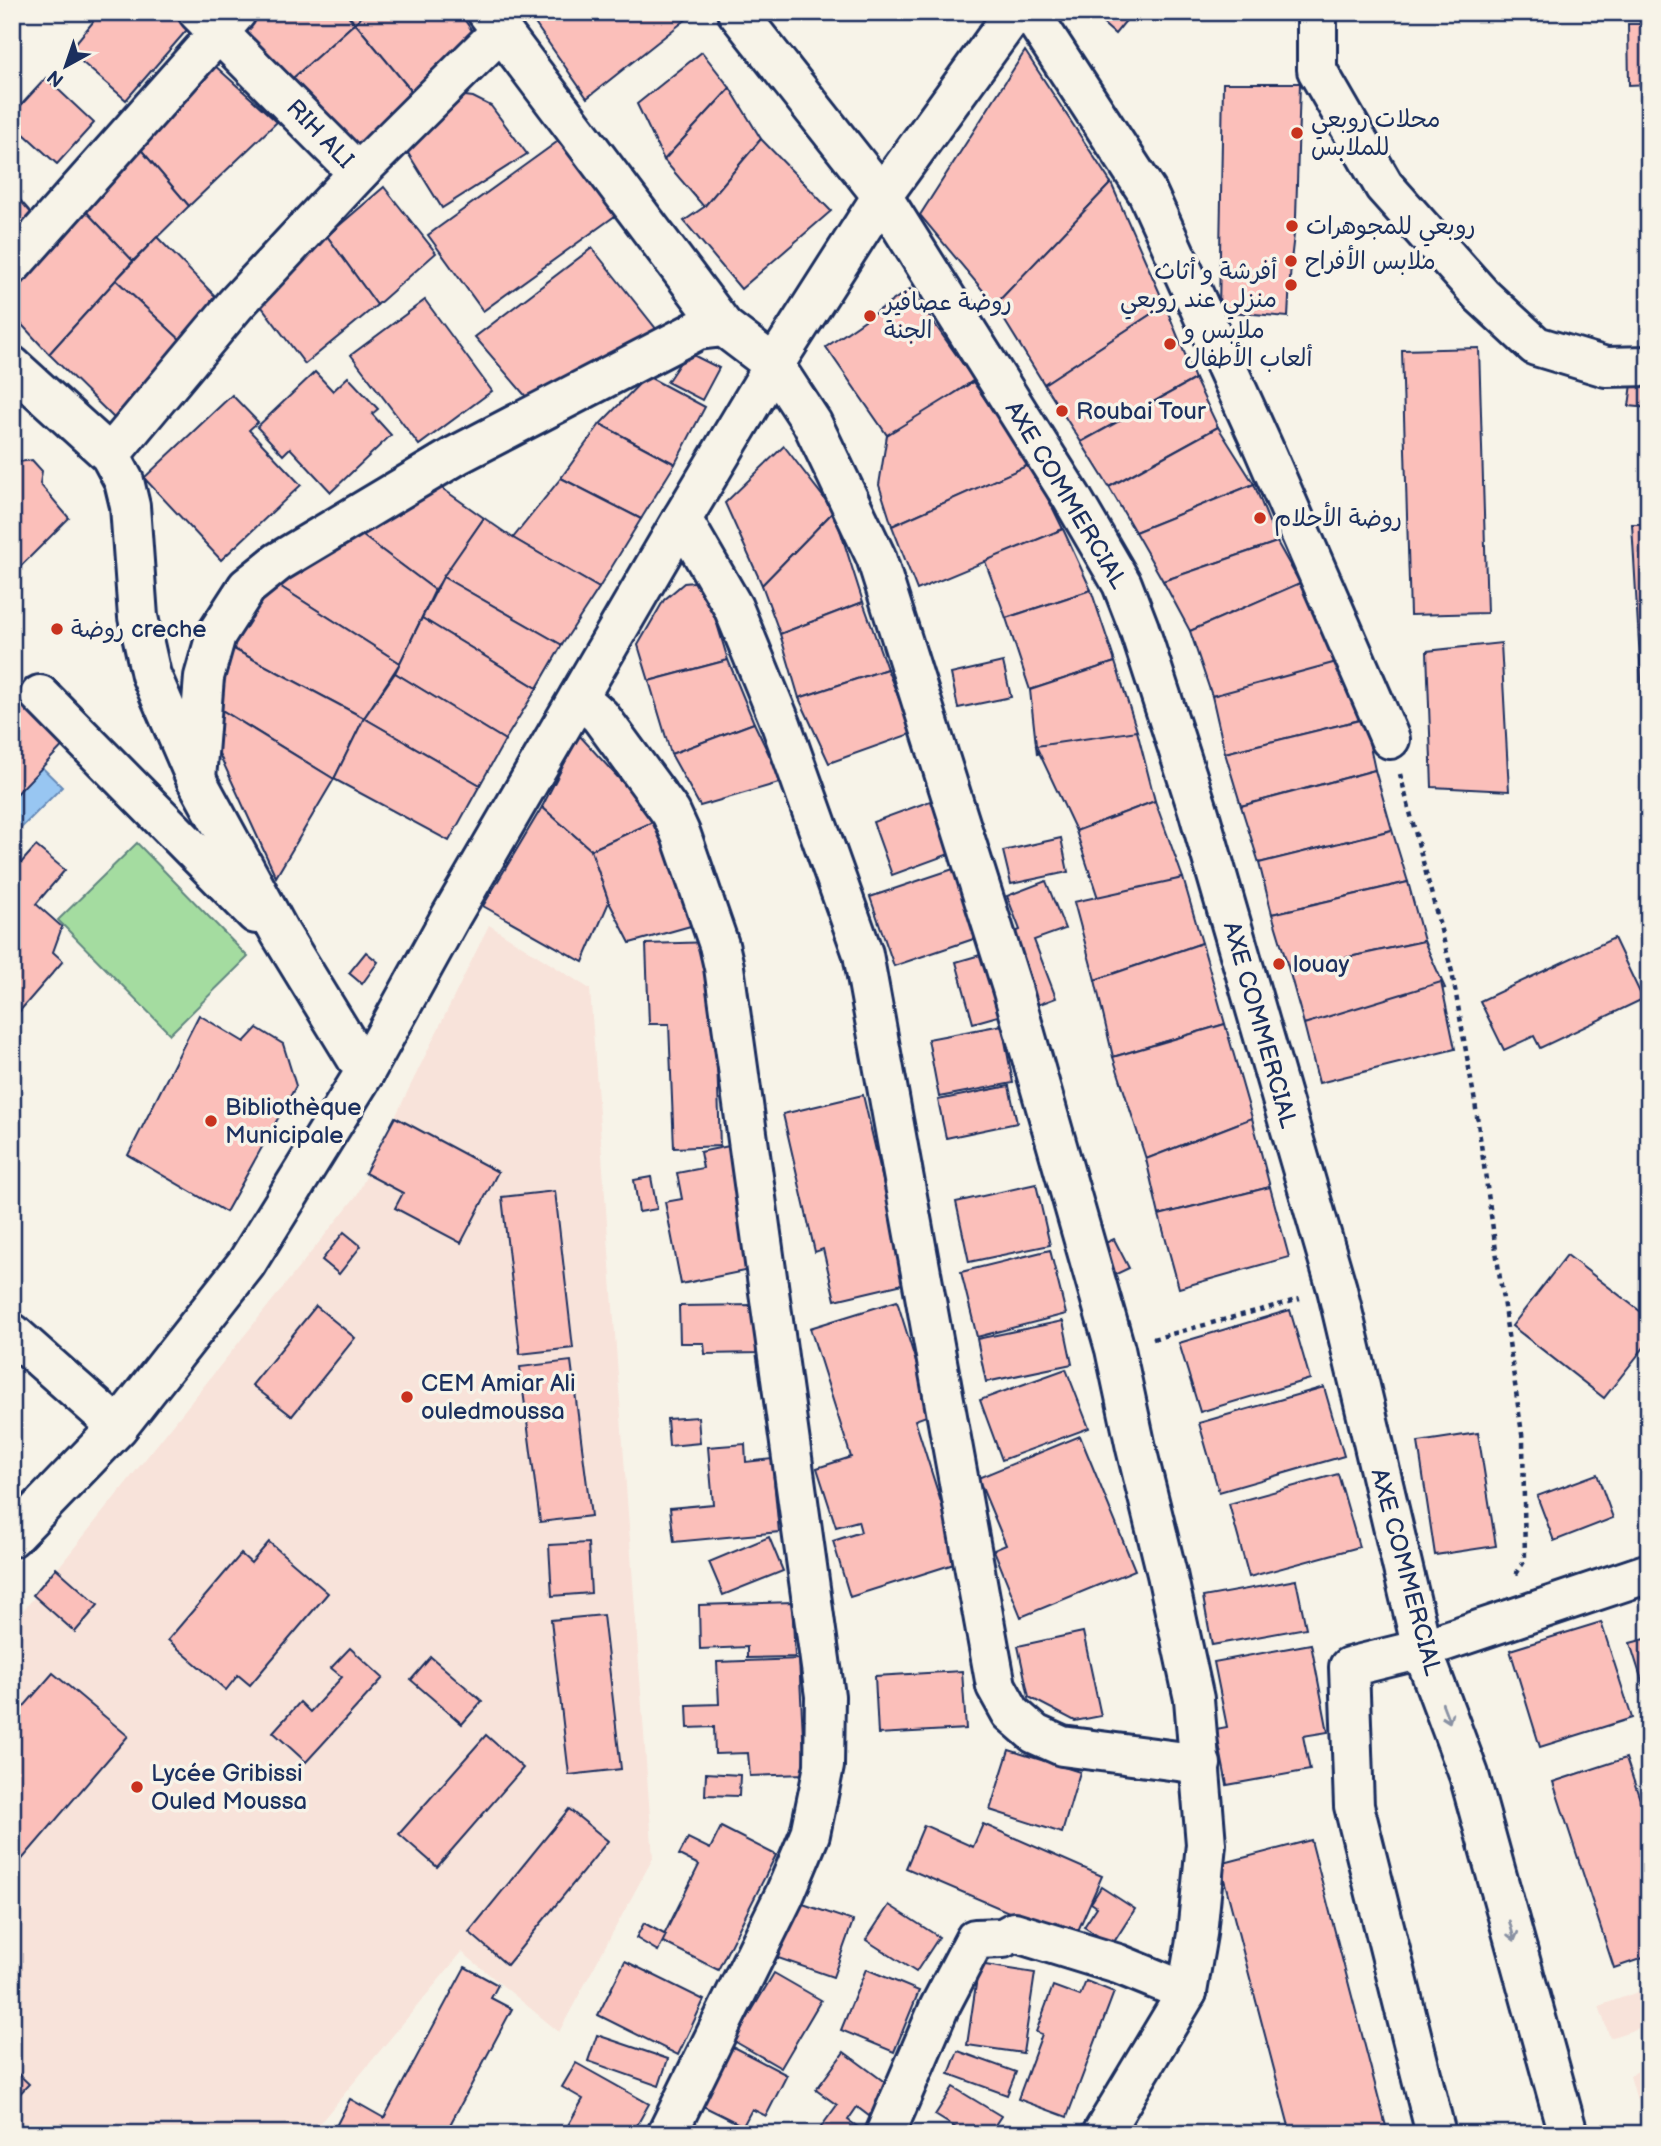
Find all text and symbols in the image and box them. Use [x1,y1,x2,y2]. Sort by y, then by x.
north arrow [32,32,102,102]
text: N [43,64,69,91]
street label: RIH ALI [280,94,360,174]
place label: محلات روبعي للملابس [1311,105,1440,162]
marker: محلات روبعي للملابس [1289,125,1305,141]
place label: روبعي للمجوهرات [1306,212,1476,247]
marker: روبعي للمجوهرات [1284,218,1300,234]
place label: ملابس الأفراح [1305,244,1436,277]
marker: ملابس الأفراح [1283,253,1299,269]
place label: أفرشة و أثاث منزلي عند روبعي [1120,256,1277,320]
marker: أفرشة و أثاث منزلي عند روبعي [1283,277,1299,293]
place label: روضة عصافير الجنة [882,288,1012,345]
marker: روضة عصافير الجنة [862,308,878,324]
place label: ملابس و ألعاب الأطفال [1182,316,1312,373]
marker: ملابس و ألعاب الأطفال [1162,336,1178,352]
street label: AXE COMMERCIAL [999,396,1133,594]
place label: Roubai Tour [1076,397,1206,426]
marker: Roubai Tour [1054,403,1070,419]
place label: روضة الأحلام [1274,501,1402,536]
marker: روضة الأحلام [1252,510,1268,526]
place label: روضة creche [71,615,206,644]
marker: روضة creche [49,621,65,637]
street label: AXE COMMERCIAL [1217,919,1303,1132]
place label: louay [1293,950,1350,979]
marker: louay [1271,956,1287,972]
place label: Bibliothèque Municipale [225,1093,362,1150]
marker: Bibliothèque Municipale [203,1113,219,1129]
place label: CEM Amiar Ali ouledmoussa [421,1369,576,1426]
marker: CEM Amiar Ali ouledmoussa [399,1389,415,1405]
street label: AXE COMMERCIAL [1364,1465,1448,1679]
one-way arrow [1441,1702,1453,1724]
place label: Lycée Gribissi Ouled Moussa [151,1759,307,1816]
marker: Lycée Gribissi Ouled Moussa [129,1779,145,1795]
one-way arrow [1507,1919,1520,1941]

